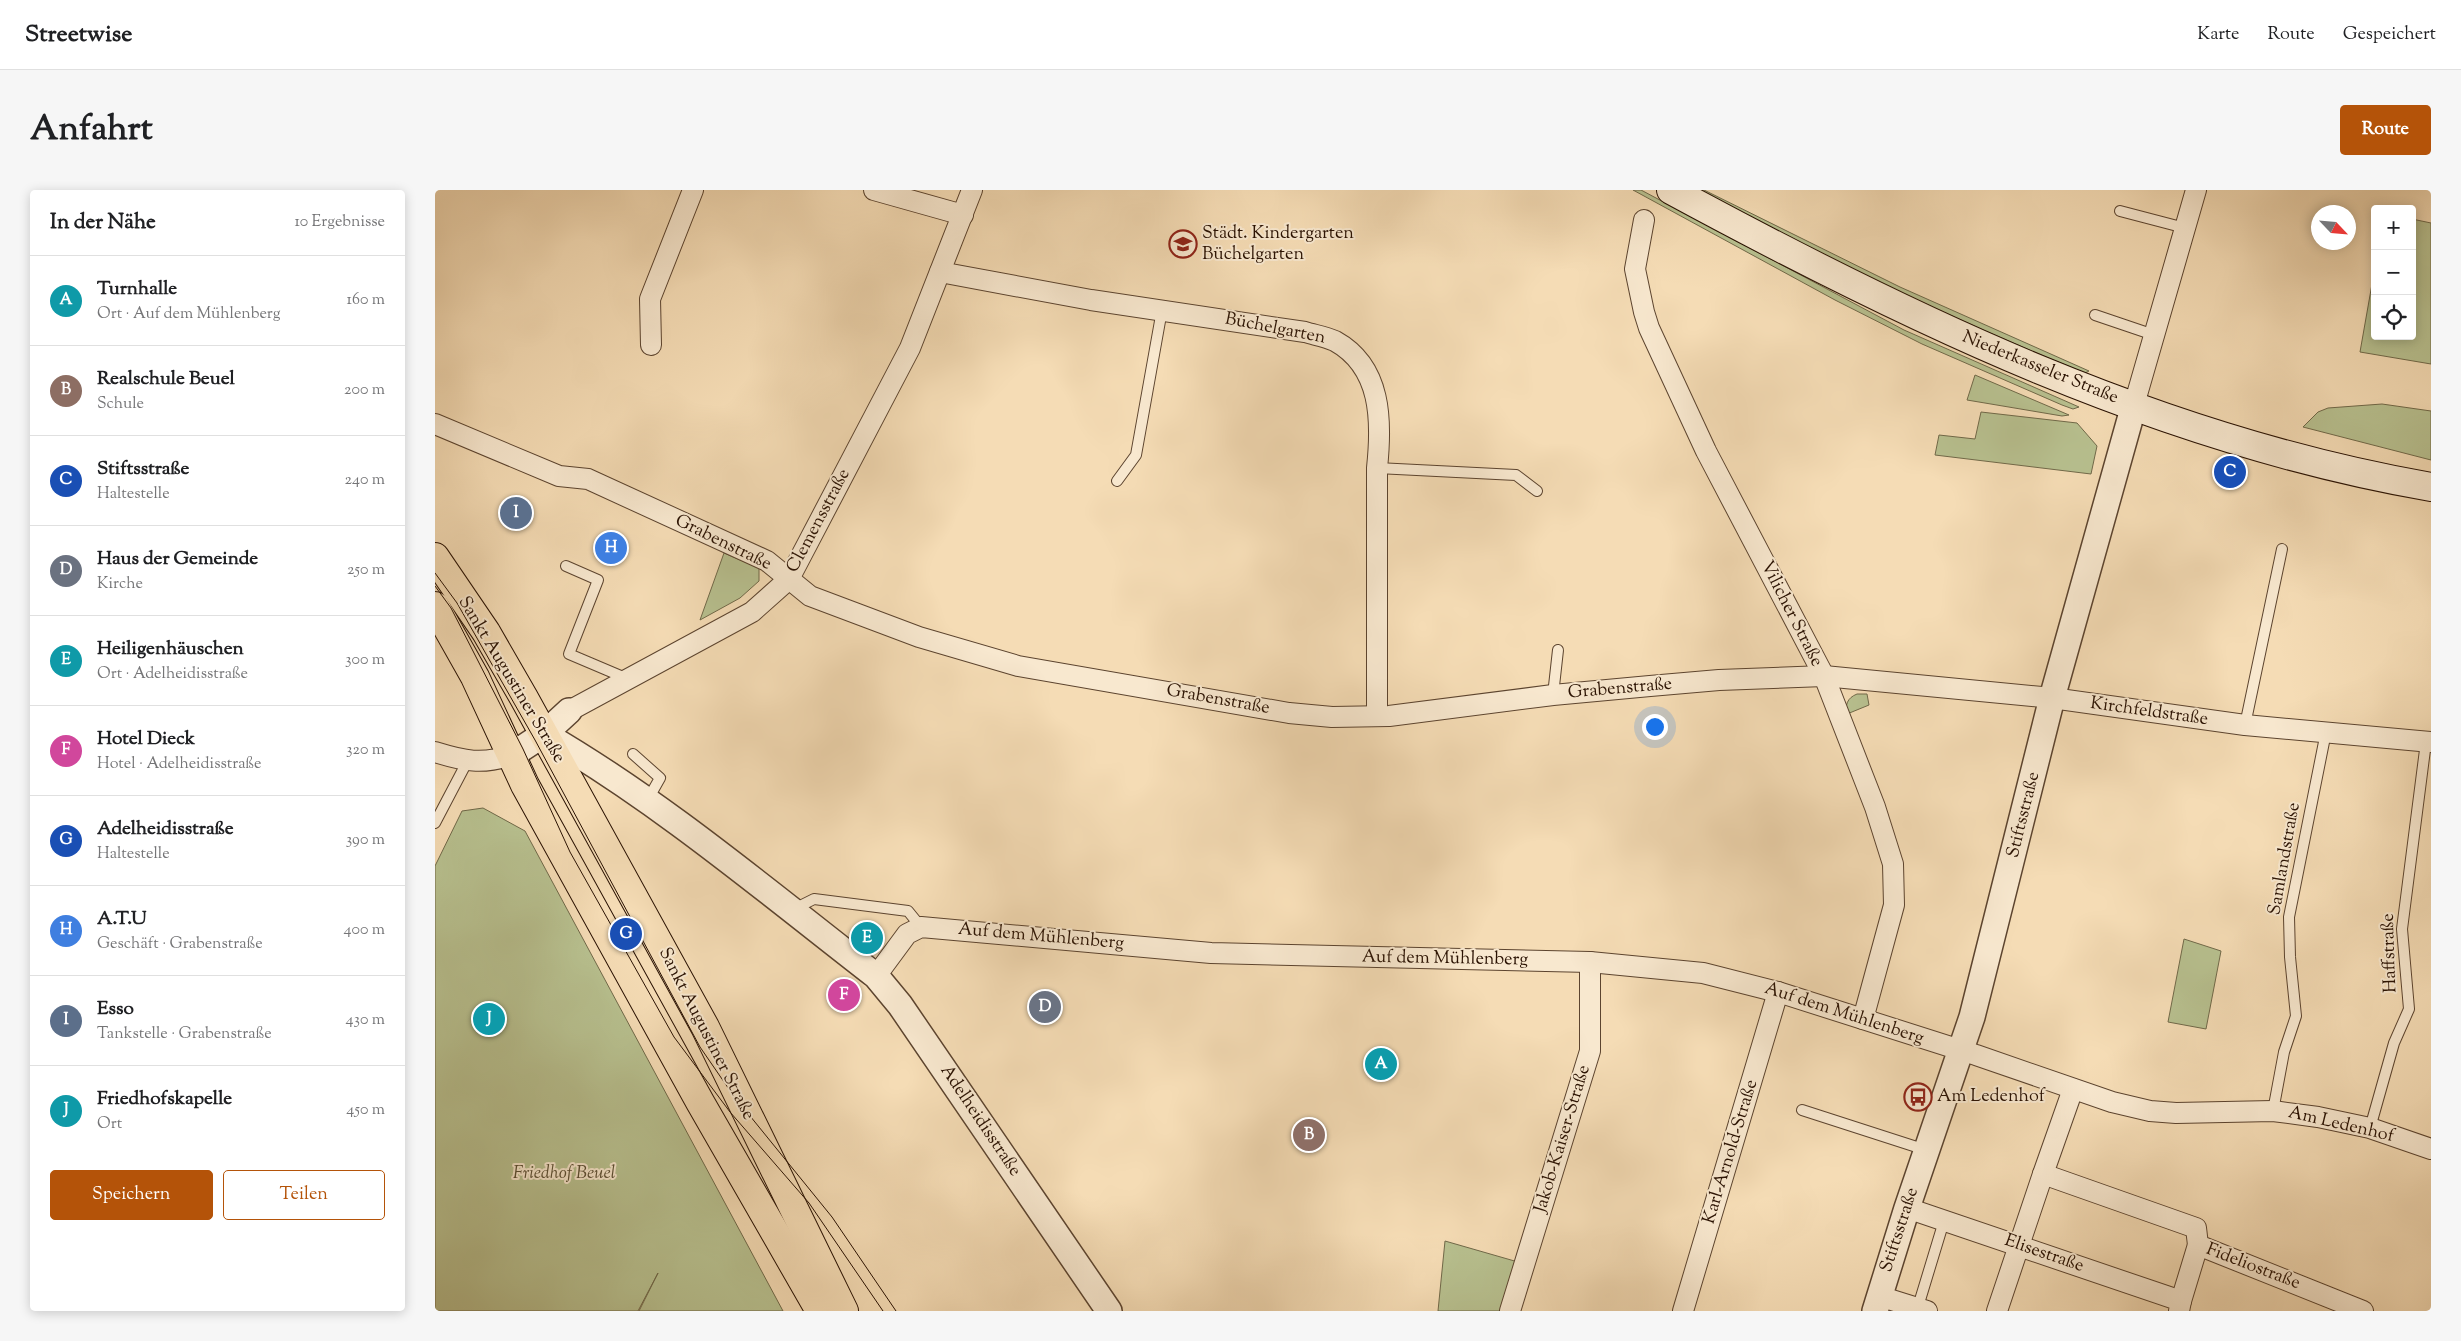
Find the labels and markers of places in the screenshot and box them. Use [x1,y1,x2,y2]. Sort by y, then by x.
place label: Städt. Kindergarten Büchelgarten [1202,221,1354,268]
school or university icon: Städt. Kindergarten Büchelgarten [1168,229,1198,259]
pin: C [2214,453,2246,491]
pin: I [500,494,532,532]
pin: H [595,529,627,567]
pin: G [610,915,642,953]
pin: E [851,919,883,957]
pin: F [828,976,860,1014]
pin: D [1029,988,1061,1026]
pin: J [473,1000,505,1038]
pin: A [1365,1045,1397,1083]
bus stop icon: Am Ledenhof [1903,1082,1933,1112]
place label: Am Ledenhof [1937,1084,2046,1110]
pin: B [1293,1116,1325,1154]

